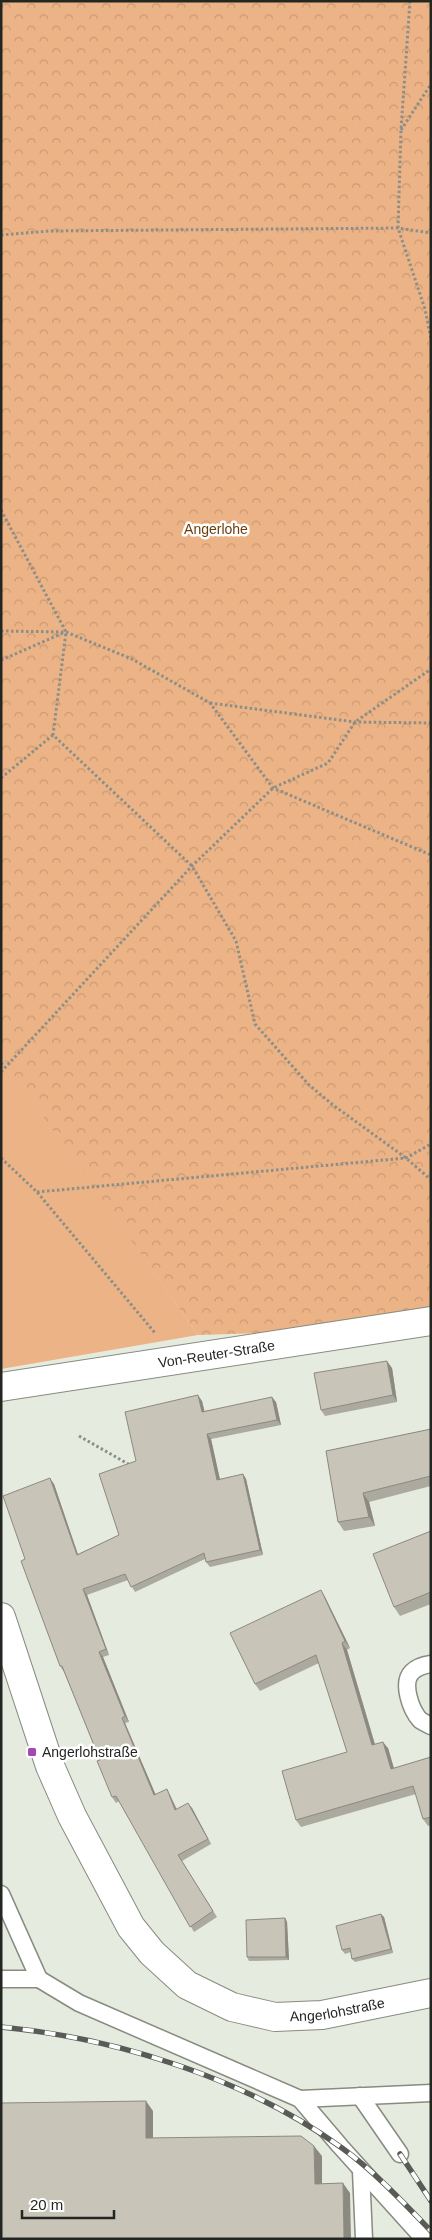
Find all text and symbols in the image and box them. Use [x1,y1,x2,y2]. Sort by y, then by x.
park label: Angerlohe [184,521,248,537]
street label: Von-Reuter-Straße [157,1337,276,1371]
place label: Angerlohstraße [42,1744,138,1760]
marker: Angerlohstraße [26,1746,38,1758]
street label: Angerlohstraße [289,1995,386,2024]
scale bar [22,2188,115,2220]
text: 20 m [30,2196,63,2213]

